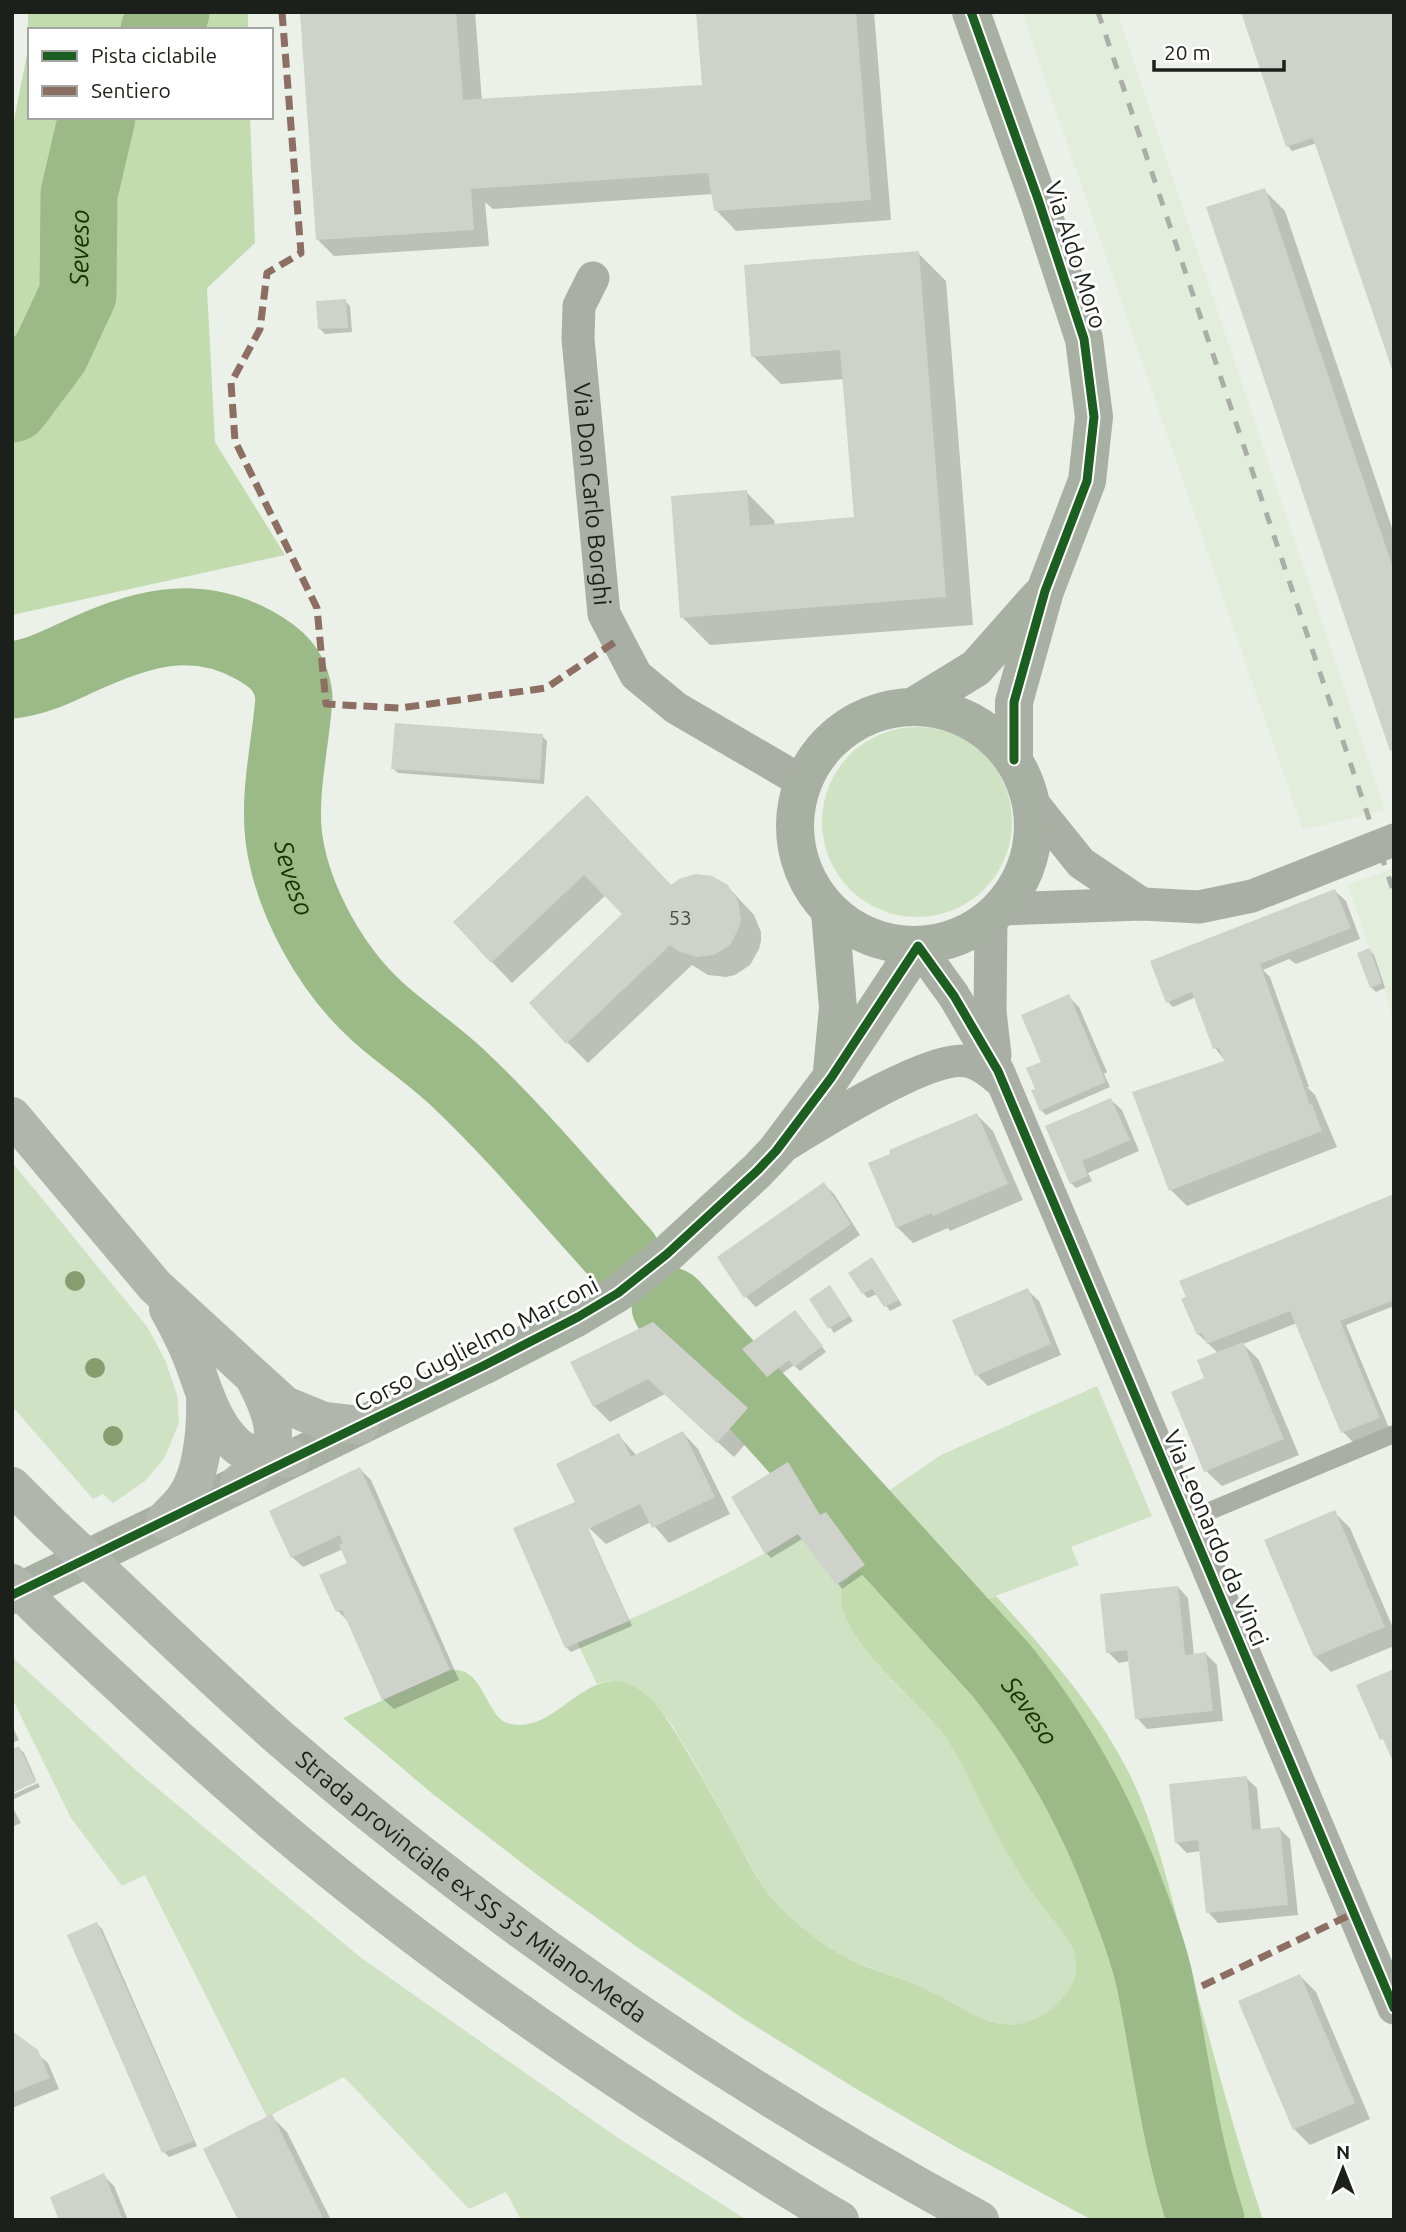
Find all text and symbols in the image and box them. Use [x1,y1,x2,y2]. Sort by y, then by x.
legend [28,28,273,119]
scale bar [1154,28,1284,72]
text: 20 m [1164,40,1211,64]
text: Pista ciclabile [91,43,217,67]
text: Sentiero [91,78,171,102]
street label: Via Aldo Moro [1039,178,1113,332]
water label: Seveso [64,209,93,287]
street label: Via Don Carlo Borghi [569,381,617,607]
water label: Seveso [270,837,320,920]
house number: 53 [668,905,692,929]
street label: Corso Guglielmo Marconi [350,1271,602,1417]
street label: Via Leonardo da Vinci [1158,1426,1274,1650]
water label: Seveso [996,1670,1064,1750]
street label: Strada provinciale ex SS 35 Milano-Meda [291,1745,652,2028]
north arrow [1308,2134,1378,2204]
text: N [1336,2141,1350,2163]

